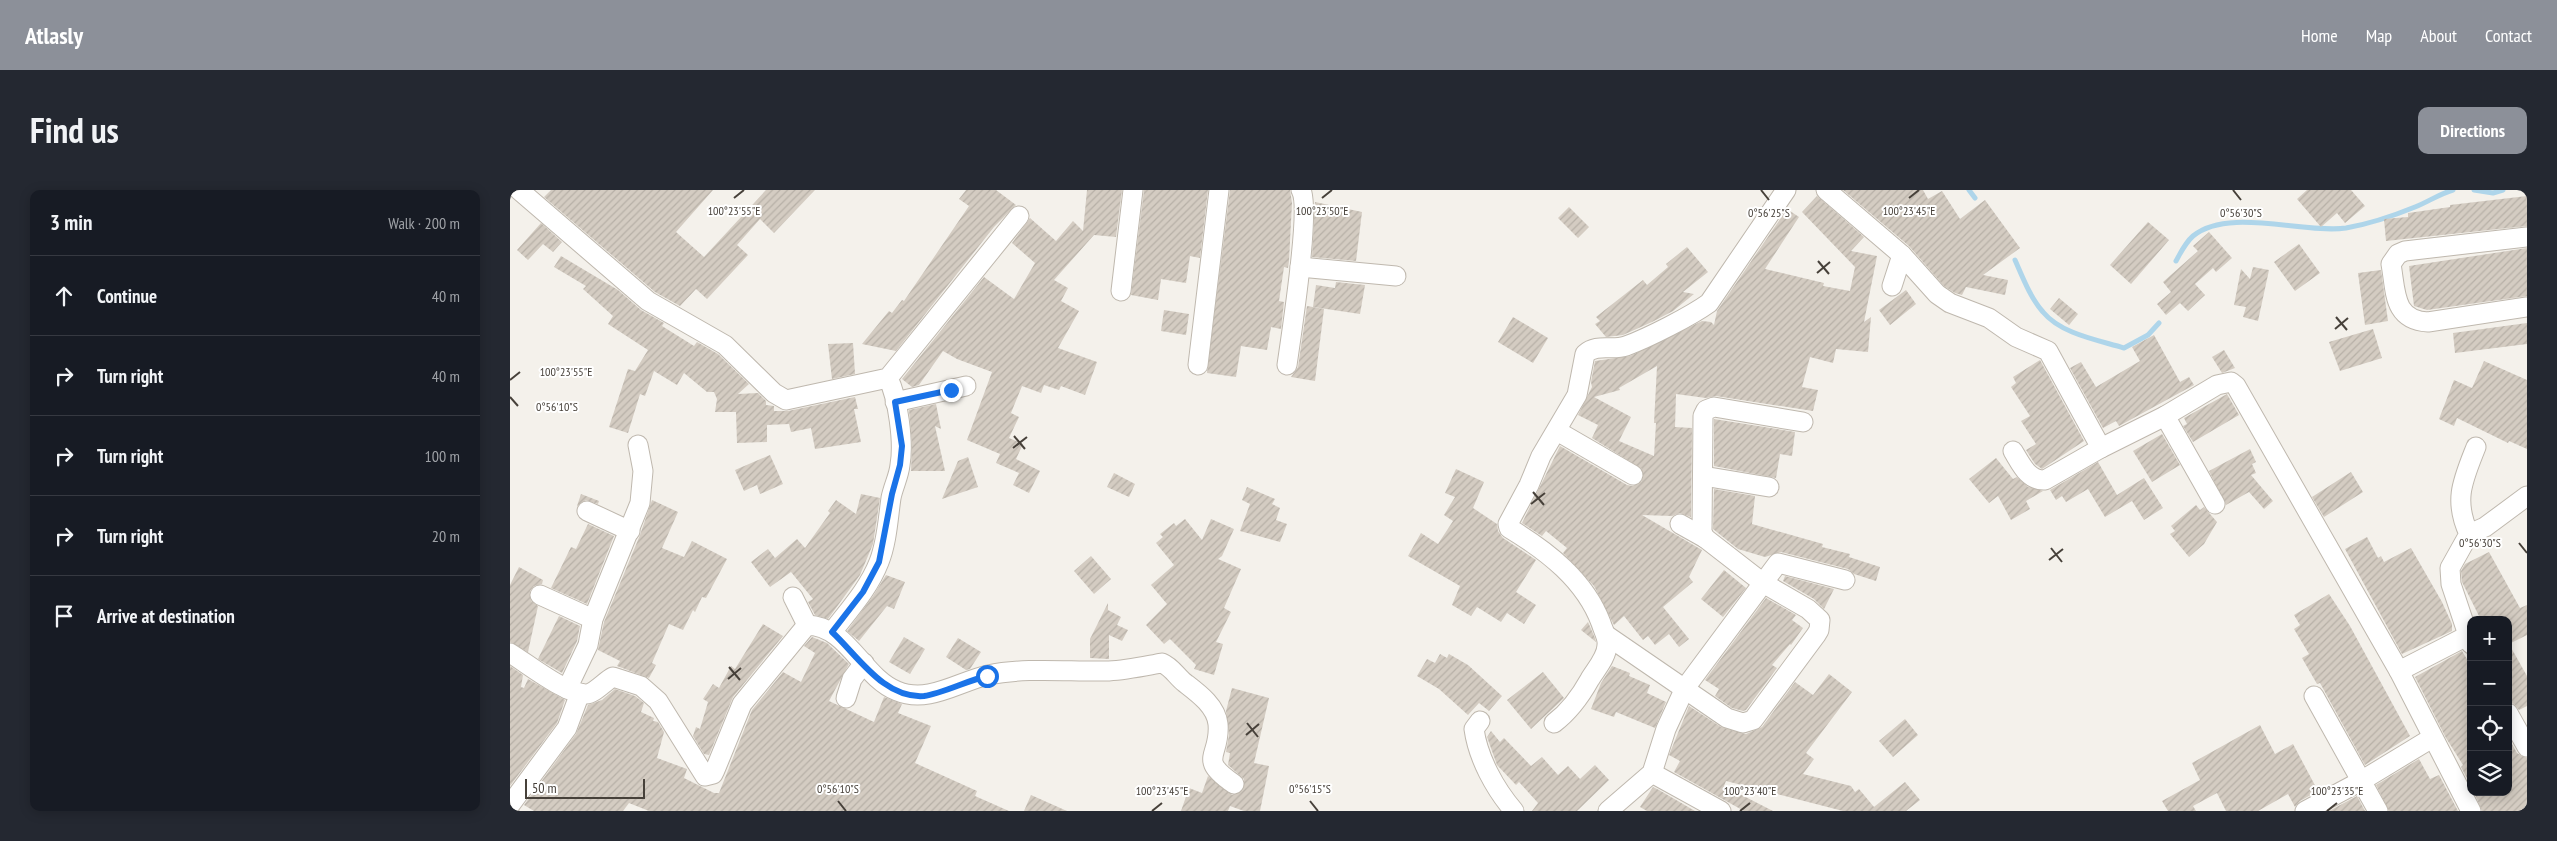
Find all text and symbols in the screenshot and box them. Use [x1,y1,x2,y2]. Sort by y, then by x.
text: Atlasly [25,20,83,51]
text: Home [2301,24,2338,47]
text: Map [2366,24,2392,47]
text: About [2420,24,2457,47]
text: Contact [2485,24,2532,47]
text: Find us [30,107,119,153]
button: Directions [2418,107,2527,154]
text: 100°23'55"E [708,203,760,218]
text: 100°23'50"E [1296,203,1348,218]
text: 100°23'45"E [1883,203,1935,218]
text: 0°56'25"S [1748,205,1790,220]
text: 0°56'30"S [2220,205,2262,220]
text: 3 min [50,209,92,236]
text: Walk · 200 m [388,213,460,233]
icon: ahead [50,282,78,310]
text: Continue [97,284,157,308]
text: 40 m [432,286,460,306]
icon: right [50,362,78,390]
text: Turn right [97,364,163,388]
text: 100°23'55"E [540,364,592,379]
text: 40 m [432,366,460,386]
route end [940,379,963,402]
text: 0°56'10"S [536,399,578,414]
icon: right [50,442,78,470]
text: Turn right [97,444,163,468]
text: 100 m [425,446,460,466]
icon: right [50,522,78,550]
text: Turn right [97,524,163,548]
text: 20 m [432,526,460,546]
text: 0°56'30"S [2459,535,2501,550]
icon: arrive [50,602,78,630]
text: Arrive at destination [97,604,235,628]
map controls [2467,616,2512,796]
button: + [2467,616,2512,661]
button: − [2467,661,2512,706]
route start [976,665,999,688]
button: locate [2467,706,2512,751]
button: layers [2467,751,2512,796]
scale bar [525,776,645,799]
text: 50 m [532,779,557,797]
text: 0°56'10"S [817,781,859,796]
text: 0°56'15"S [1289,781,1331,796]
text: 100°23'45"E [1136,783,1188,798]
text: 100°23'40"E [1724,783,1776,798]
text: 100°23'35"E [2311,783,2363,798]

